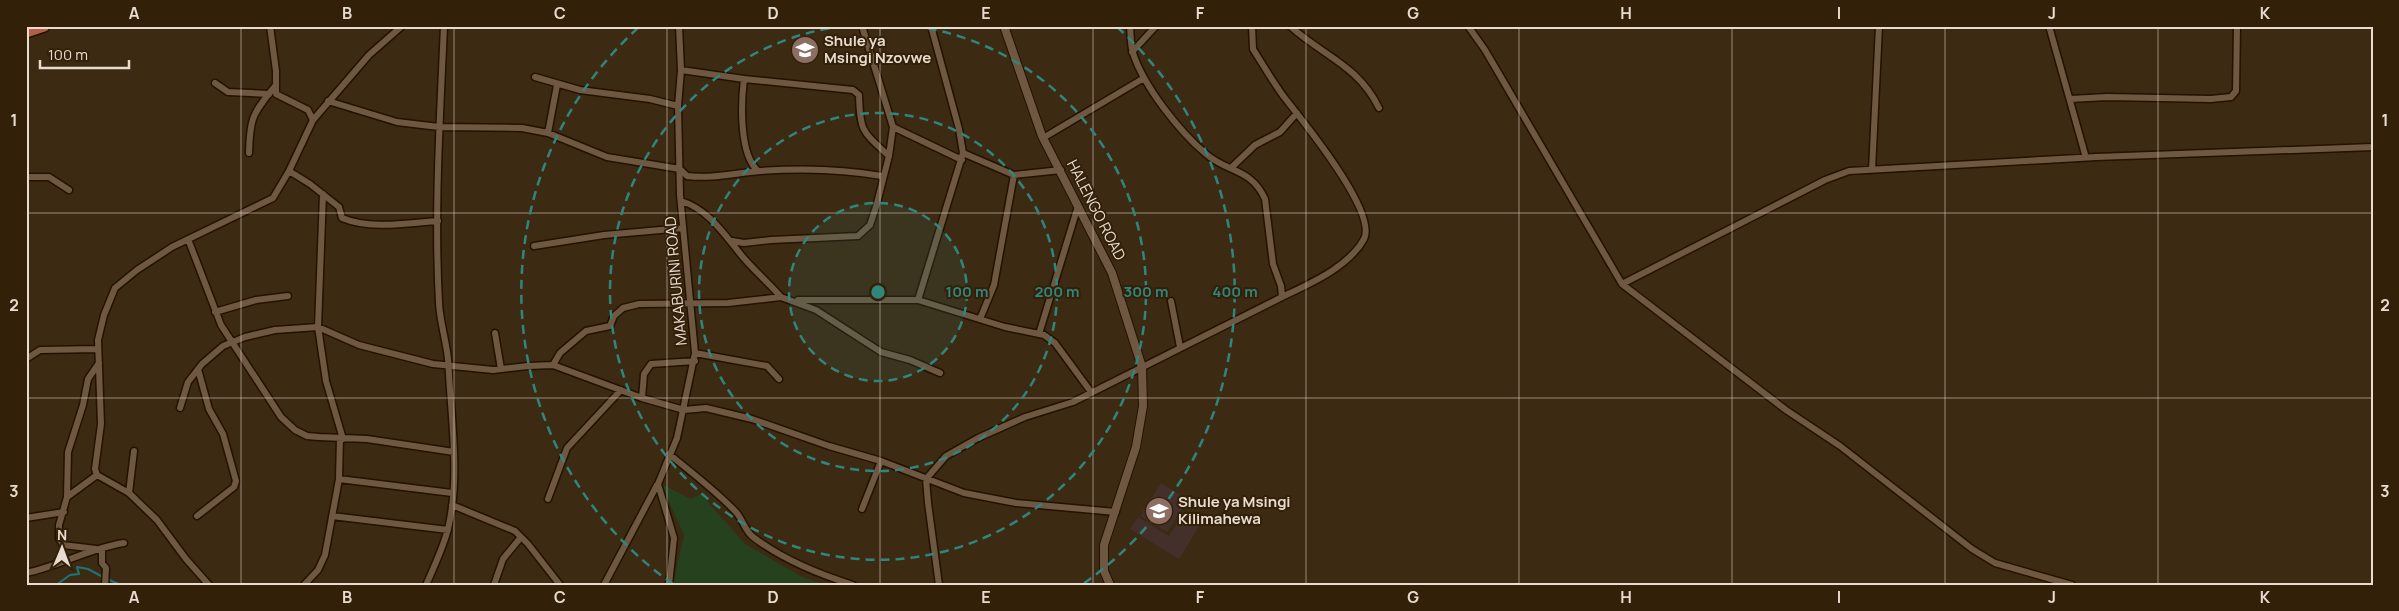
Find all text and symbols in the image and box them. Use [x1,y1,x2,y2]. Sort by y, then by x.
text: A [129,2,140,24]
text: B [342,2,352,24]
text: C [554,2,566,24]
text: D [767,2,779,24]
text: E [981,2,991,24]
text: F [1196,2,1205,24]
text: G [1407,2,1419,24]
text: H [1620,2,1632,24]
text: I [1837,2,1841,24]
text: J [2048,2,2056,24]
text: K [2260,2,2271,24]
place label: Shule ya Msingi Nzovwe [824,30,931,68]
school or university icon: Shule ya Msingi Nzovwe [790,35,820,65]
scale bar [40,38,129,70]
text: 100 m [48,44,88,65]
text: 1 [10,109,18,131]
text: 1 [2381,109,2389,131]
street label: HALENGO ROAD [1062,156,1131,264]
street label: MAKABURINI ROAD [659,216,692,346]
text: 100 m [946,281,988,302]
text: 200 m [1034,281,1080,302]
text: 300 m [1124,281,1168,302]
text: 400 m [1212,281,1258,302]
centre of rings [869,283,887,301]
text: 2 [9,294,19,316]
text: 2 [2380,294,2390,316]
text: 3 [9,480,19,502]
text: 3 [2380,480,2390,502]
place label: Shule ya Msingi Kilimahewa [1178,491,1291,529]
school or university icon: Shule ya Msingi Kilimahewa [1144,496,1174,526]
north arrow [38,524,88,574]
text: N [57,525,67,544]
text: A [129,586,140,608]
text: B [342,586,352,608]
text: C [554,586,566,608]
text: D [767,586,779,608]
text: E [981,586,991,608]
text: F [1196,586,1205,608]
text: G [1407,586,1419,608]
text: H [1620,586,1632,608]
text: I [1837,586,1841,608]
text: J [2048,586,2056,608]
text: K [2260,586,2271,608]

